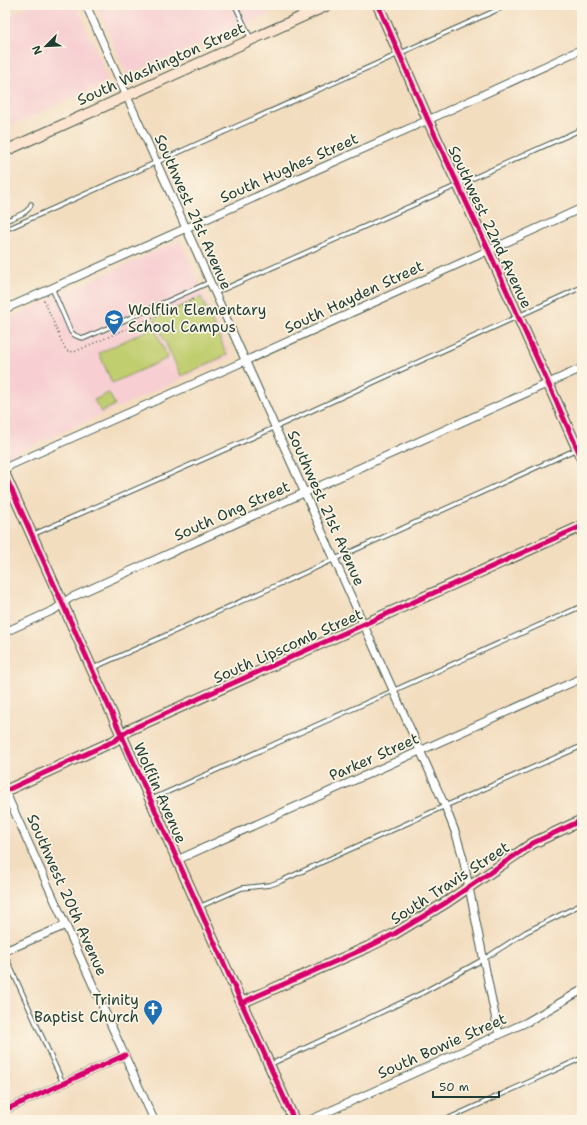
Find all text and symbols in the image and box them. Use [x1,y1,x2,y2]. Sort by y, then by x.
street label: South Washington Street [74,18,248,110]
north arrow [26,26,66,66]
text: N [29,43,46,57]
street label: South Hughes Street [217,128,361,208]
street label: Southwest 21st Avenue [150,131,236,293]
street label: Southwest 22nd Avenue [443,142,537,312]
street label: South Hayden Street [281,256,427,338]
place label: Wolflin Elementary School Campus [128,300,266,337]
school or university icon: Wolflin Elementary School Campus [103,308,125,336]
street label: Southwest 21st Avenue [283,427,369,589]
street label: South Ong Street [171,476,293,546]
street label: South Lipscomb Street [210,604,366,688]
street label: Parker Street [326,728,422,786]
street label: Wolflin Avenue [129,739,191,847]
street label: Southwest 20th Avenue [22,811,112,979]
street label: South Travis Street [387,837,513,929]
place label: Trinity Baptist Church [34,990,139,1027]
church icon: Trinity Baptist Church [142,998,164,1026]
street label: South Bowie Street [374,1009,510,1083]
scale bar [433,1073,499,1099]
text: 50 m [439,1079,469,1095]

